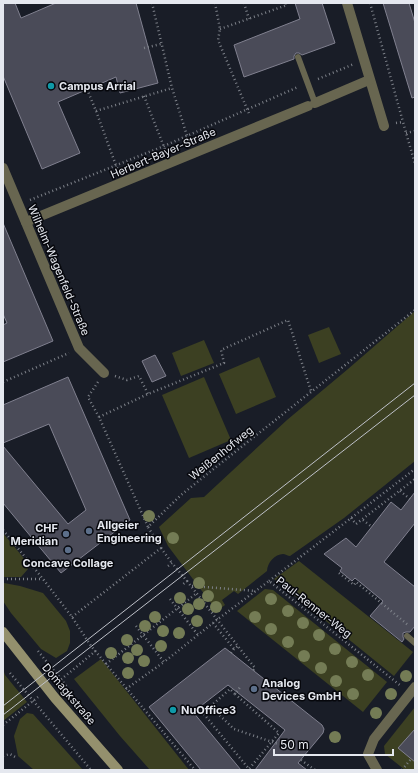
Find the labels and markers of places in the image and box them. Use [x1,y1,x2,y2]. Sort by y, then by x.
place label: Campus Arrial [59,79,136,93]
marker: Campus Arrial [46,81,56,91]
place label: Allgeier Engineering [97,518,162,545]
place label: CHF Meridian [11,521,58,548]
marker: Allgeier Engineering [84,526,94,536]
marker: CHF Meridian [61,529,71,539]
marker: Concave Collage [63,545,73,555]
place label: Concave Collage [23,556,114,570]
place label: Analog Devices GmbH [262,676,341,703]
marker: Analog Devices GmbH [249,684,259,694]
place label: NuOffice3 [181,703,236,717]
marker: NuOffice3 [168,705,178,715]

